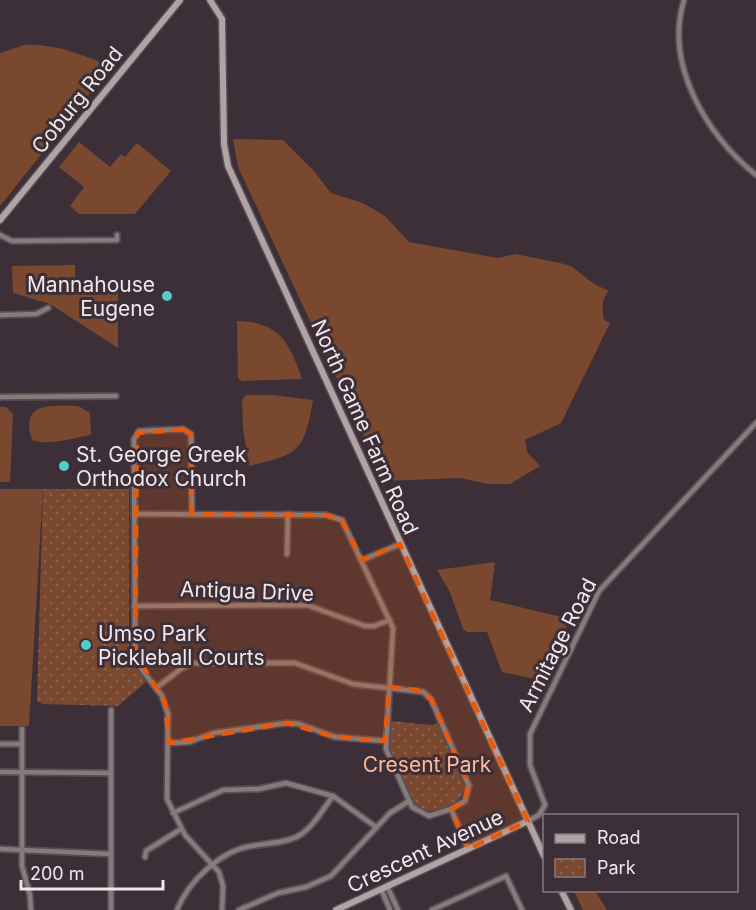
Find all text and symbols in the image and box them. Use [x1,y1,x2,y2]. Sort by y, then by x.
street label: Coburg Road [26,42,128,158]
place label: Mannahouse Eugene [27,272,155,321]
marker: Mannahouse Eugene [160,289,174,303]
street label: North Game Farm Road [306,316,424,538]
place label: St. George Greek Orthodox Church [76,442,247,491]
marker: St. George Greek Orthodox Church [57,459,71,473]
street label: Armitage Road [513,574,601,716]
street label: Antigua Drive [180,576,314,606]
place label: Umso Park Pickleball Courts [98,621,265,670]
marker: Umso Park Pickleball Courts [79,638,93,652]
park label: Cresent Park [363,752,492,777]
street label: Crescent Avenue [343,804,507,898]
legend [543,814,738,892]
text: Road [597,827,640,848]
scale bar [21,853,164,891]
text: Park [597,857,636,878]
text: 200 m [30,863,85,884]

